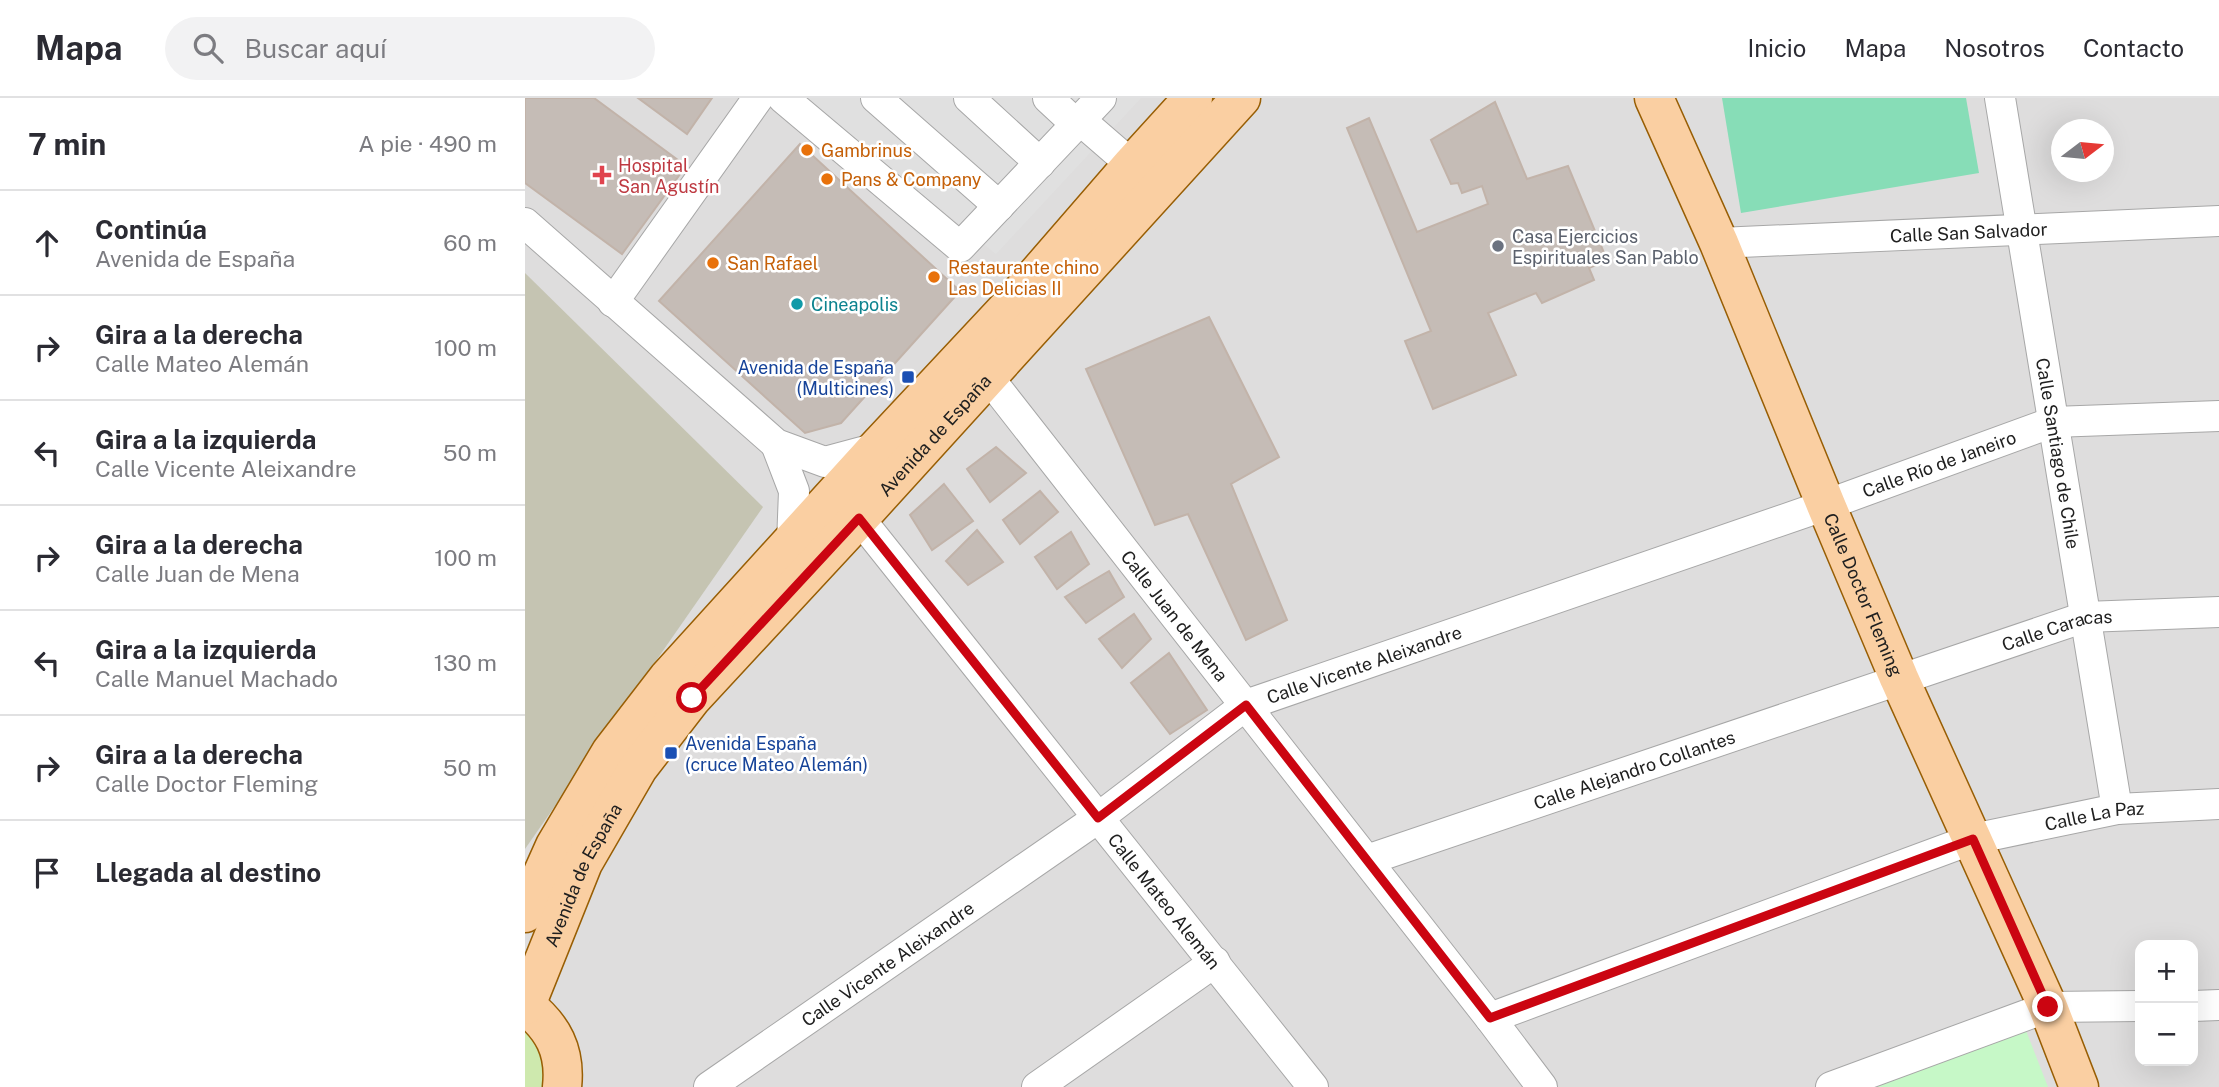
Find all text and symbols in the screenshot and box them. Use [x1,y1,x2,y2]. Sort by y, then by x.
search box [165,17,655,80]
text: Mapa [35,29,123,67]
icon: search [189,29,227,67]
text: Buscar aquí [245,33,386,64]
text: Inicio [1747,34,1806,62]
text: Mapa [1844,34,1906,62]
text: Nosotros [1944,34,2045,62]
text: Contacto [2083,34,2184,62]
north arrow [2051,119,2114,182]
text: 7 min [28,126,106,162]
text: A pie · 490 m [358,130,497,157]
place label: Gambrinus [821,140,912,161]
marker: Gambrinus [799,142,815,158]
place label: Hospital San Agustín [618,155,719,197]
marker: Hospital San Agustín [592,165,612,185]
place label: Pans & Company [841,169,982,190]
marker: Pans & Company [819,171,835,187]
text: Continúa [95,214,207,245]
street label: Calle San Salvador [1890,218,2048,246]
icon: ahead [28,224,66,262]
place label: Casa Ejercicios Espirituales San Pablo [1512,226,1699,268]
text: 60 m [443,229,497,256]
marker: Casa Ejercicios Espirituales San Pablo [1490,238,1506,254]
text: Avenida de España [95,245,295,272]
place label: San Rafael [727,253,818,274]
marker: San Rafael [705,255,721,271]
place label: Restaurante chino Las Delicias II [948,257,1099,299]
marker: Restaurante chino Las Delicias II [926,269,942,285]
place label: Cineapolis [811,294,898,315]
marker: Cineapolis [789,296,805,312]
text: Gira a la derecha [95,319,303,350]
icon: right [28,329,66,367]
text: 100 m [434,334,497,361]
text: Calle Mateo Alemán [95,350,309,377]
street label: Calle Santiago de Chile [2032,356,2085,550]
place label: Avenida de España (Multicines) [737,357,894,399]
marker: Avenida de España (Multicines) [900,369,916,385]
street label: Avenida de España [874,370,995,500]
text: Gira a la izquierda [95,424,317,455]
street label: Calle Río de Janeiro [1859,426,2019,501]
icon: left [28,434,66,472]
text: 50 m [443,439,497,466]
text: Calle Vicente Aleixandre [95,455,357,482]
street label: Calle Doctor Fleming [1820,510,1907,679]
text: Gira a la derecha [95,529,303,560]
icon: right [28,539,66,577]
text: 100 m [434,544,497,571]
street label: Calle Juan de Mena [1117,546,1233,685]
text: Calle Juan de Mena [95,560,300,587]
street label: Calle Caracas [1999,605,2113,655]
street label: Calle Vicente Aleixandre [1264,621,1464,708]
text: Gira a la izquierda [95,634,317,665]
icon: left [28,644,66,682]
text: 130 m [434,649,497,676]
text: Calle Manuel Machado [95,665,338,692]
route start [676,682,707,713]
street label: Calle Alejandro Collantes [1531,726,1738,813]
place label: Avenida España (cruce Mateo Alemán) [685,733,868,775]
text: Gira a la derecha [95,739,303,770]
marker: Avenida España (cruce Mateo Alemán) [663,745,679,761]
icon: right [28,749,66,787]
text: 50 m [443,754,497,781]
text: Calle Doctor Fleming [95,770,318,797]
street label: Calle La Paz [2043,797,2145,834]
street label: Avenida de España [540,799,626,950]
street label: Calle Mateo Alemán [1104,829,1225,973]
icon: arrive [28,854,66,892]
text: Llegada al destino [95,857,321,888]
street label: Calle Vicente Aleixandre [797,897,978,1030]
map controls [2135,940,2198,1066]
button: + [2135,940,2198,1003]
route end [2032,991,2063,1022]
button: − [2135,1003,2198,1066]

